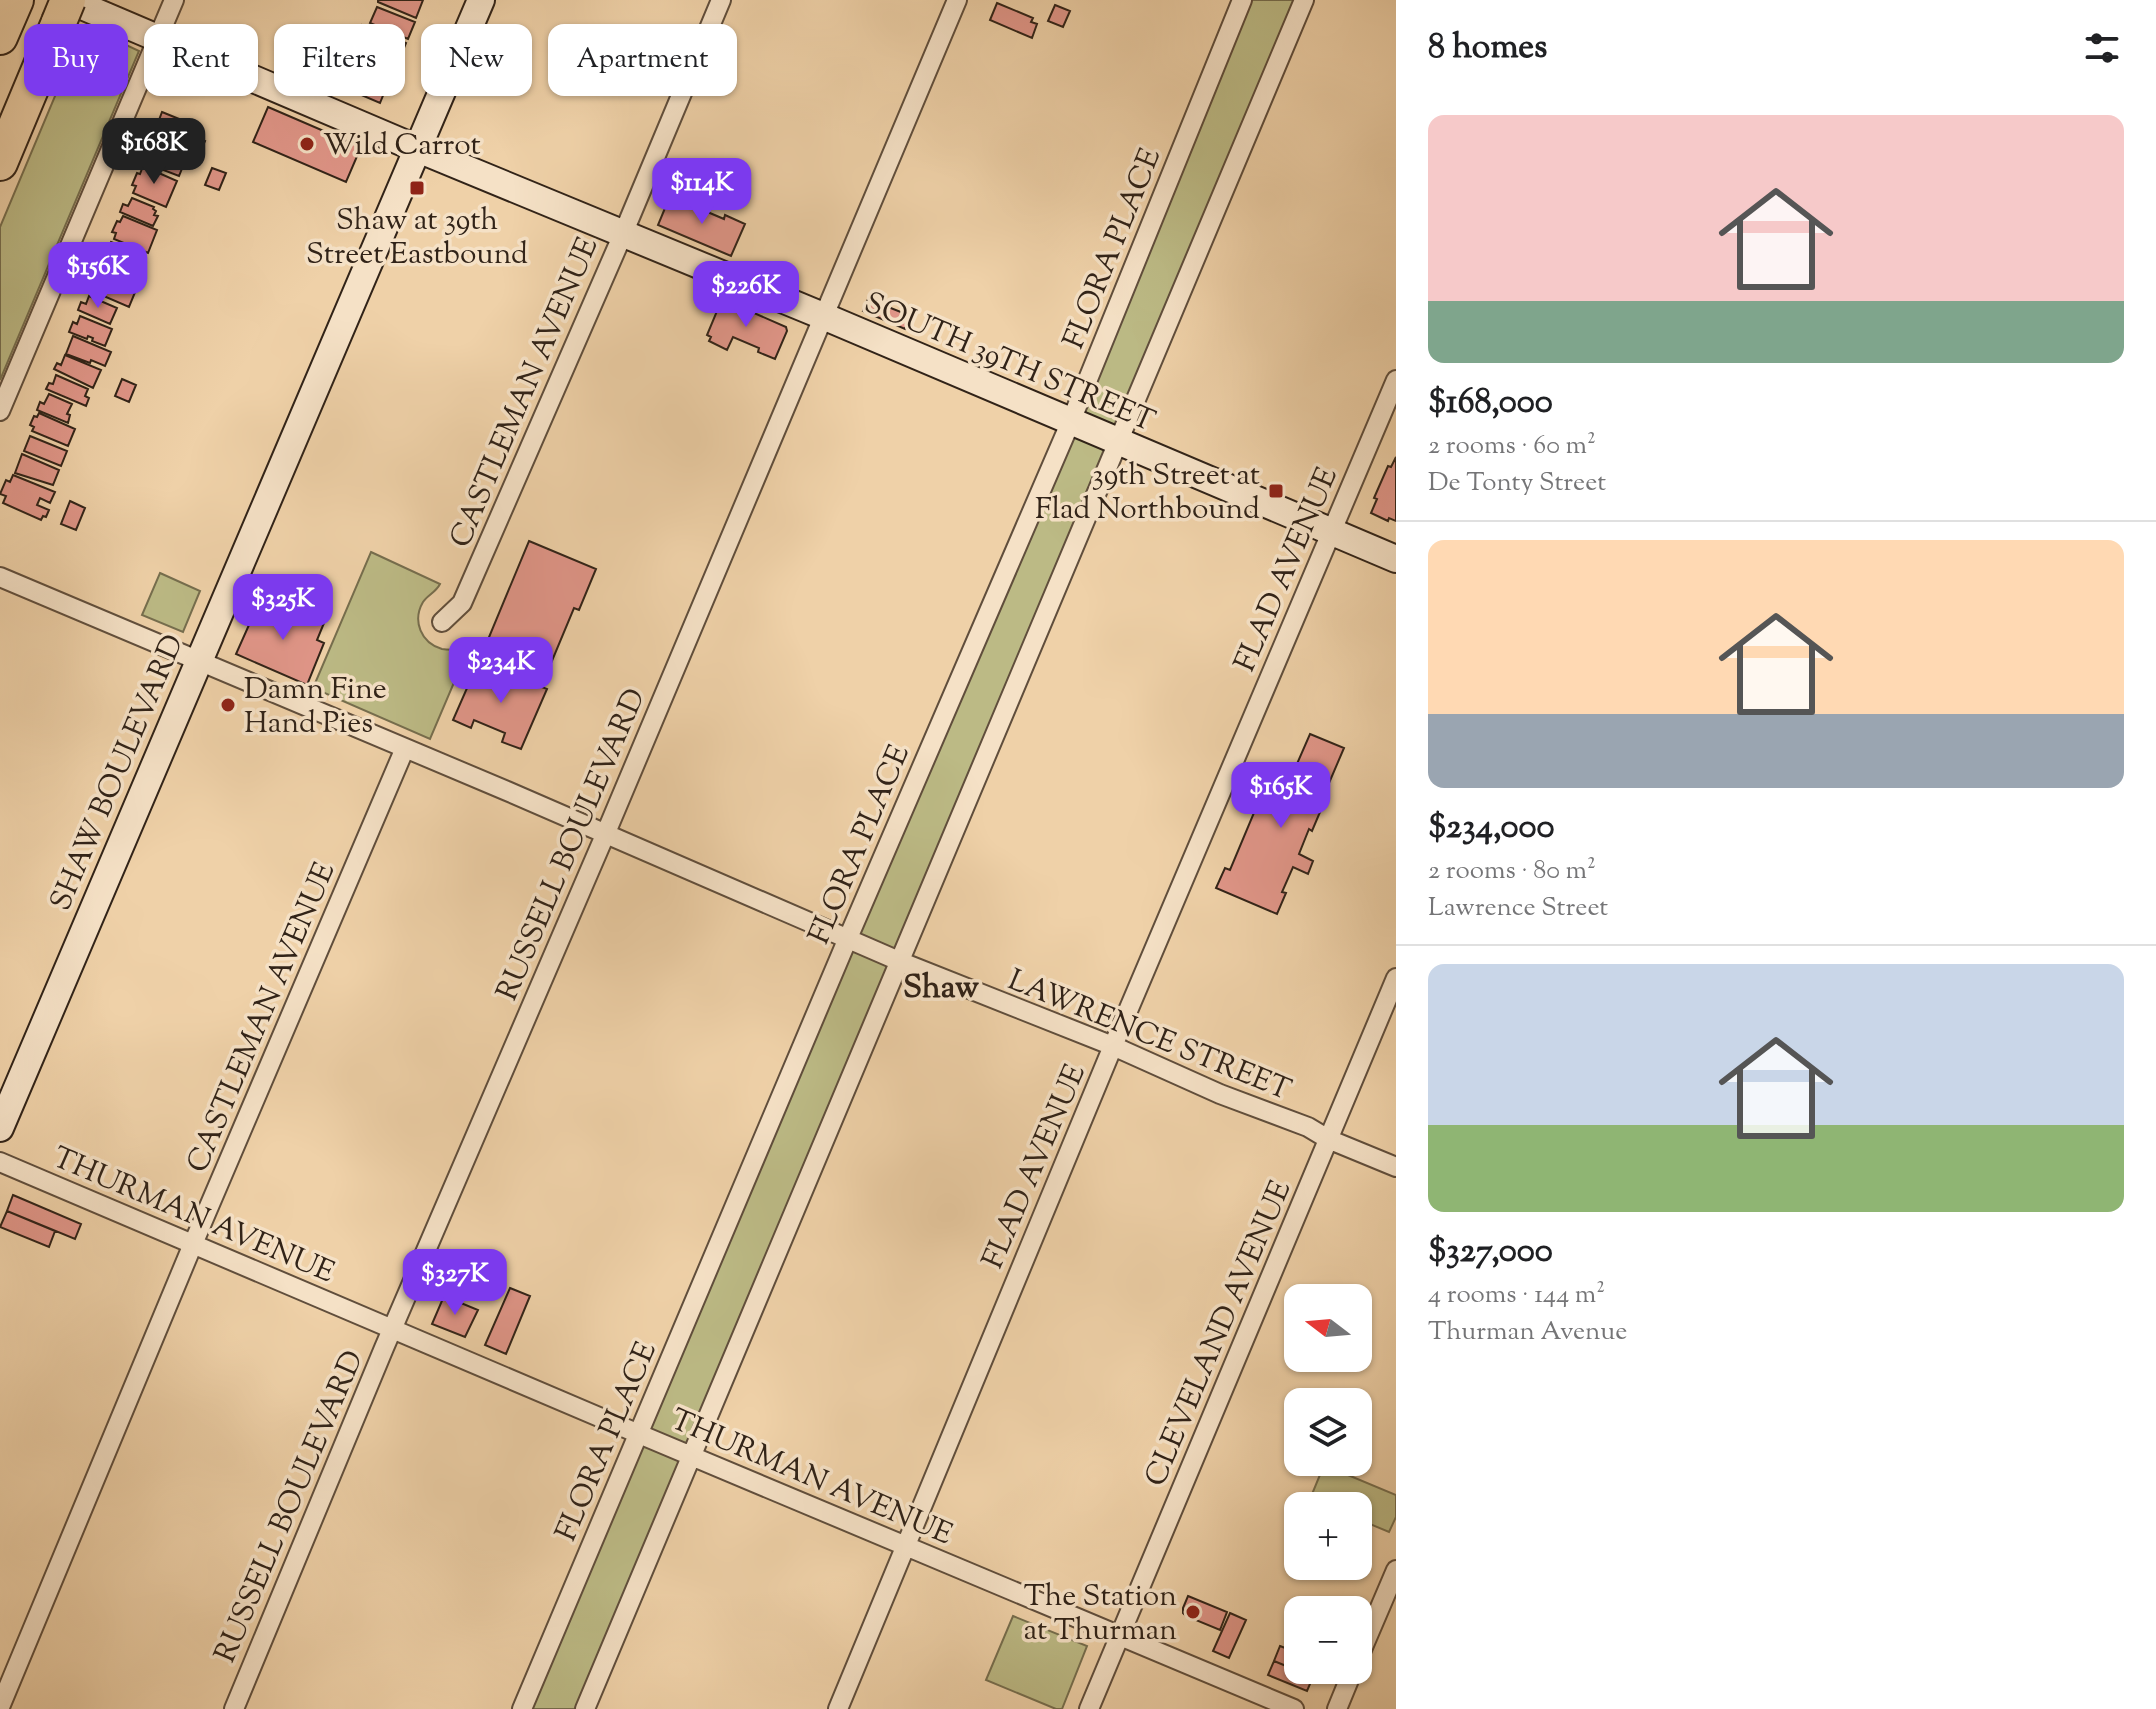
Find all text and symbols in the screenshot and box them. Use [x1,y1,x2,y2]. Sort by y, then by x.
chip: Buy [24,24,128,96]
chip: Rent [144,24,258,96]
chip: Filters [274,24,405,96]
chip: New [421,24,532,96]
chip: Apartment [548,24,737,96]
text: 8 homes [1428,24,1547,73]
icon: filters [2080,26,2124,70]
pin: $168K [98,118,210,186]
text: $168K [120,125,188,162]
place label: Wild Carrot [323,125,481,168]
marker: Wild Carrot [298,135,316,153]
street label: FLORA PLACE [1054,142,1173,356]
pin: $114K [646,158,758,226]
text: $114K [670,165,734,202]
icon: home [1704,167,1848,311]
marker: Shaw at 39th Street Eastbound [408,179,426,197]
place label: Shaw at 39th Street Eastbound [306,200,528,277]
street label: CASTLEMAN AVENUE [440,231,610,555]
pin: $156K [42,242,154,310]
text: $156K [66,249,130,286]
pin: $226K [690,261,802,329]
text: $226K [711,268,781,305]
street label: SOUTH 39TH STREET [857,283,1161,444]
text: $168,000 [1428,379,1553,428]
text: 2 rooms · 60 m² [1428,428,1596,465]
place label: 39th Street at Flad Northbound [1035,455,1260,532]
street label: FLAD AVENUE [1225,461,1350,679]
text: De Tonty Street [1428,465,1606,502]
marker: 39th Street at Flad Northbound [1267,482,1285,500]
pin: $325K [227,574,339,642]
text: $325K [251,581,315,618]
icon: home [1704,592,1848,736]
street label: SHAW BOULEVARD [41,628,196,918]
pin: $234K [445,637,557,705]
text: $234K [467,644,535,681]
place label: Damn Fine Hand Pies [244,669,387,746]
street label: RUSSELL BOULEVARD [487,682,658,1008]
marker: Damn Fine Hand Pies [219,696,237,714]
street label: FLORA PLACE [799,739,922,951]
pin: $165K [1225,762,1337,830]
text: $165K [1249,769,1313,806]
text: $234,000 [1428,804,1554,853]
text: 2 rooms · 80 m² [1428,853,1596,890]
street label: CASTLEMAN AVENUE [177,856,347,1180]
text: Lawrence Street [1428,890,1608,927]
street label: LAWRENCE STREET [1001,960,1297,1113]
district label: Shaw [903,966,979,1012]
icon: home [1704,1016,1848,1160]
street label: FLAD AVENUE [973,1058,1098,1276]
street label: THURMAN AVENUE [46,1138,340,1295]
street label: CLEVELAND AVENUE [1135,1174,1303,1493]
text: $327,000 [1428,1228,1553,1277]
pin: $327K [399,1249,511,1317]
text: $327K [421,1256,489,1293]
text: 4 rooms · 144 m² [1428,1277,1605,1314]
north arrow [1284,1284,1372,1372]
map controls [1284,1284,1372,1684]
text: Thurman Avenue [1428,1314,1627,1351]
street label: FLORA PLACE [546,1336,669,1548]
street label: RUSSELL BOULEVARD [205,1344,376,1670]
button: layers [1284,1388,1372,1476]
street label: THURMAN AVENUE [664,1400,958,1557]
button: + [1284,1492,1372,1580]
place label: The Station at Thurman [1024,1576,1177,1653]
button: − [1284,1596,1372,1684]
marker: The Station at Thurman [1184,1603,1202,1621]

